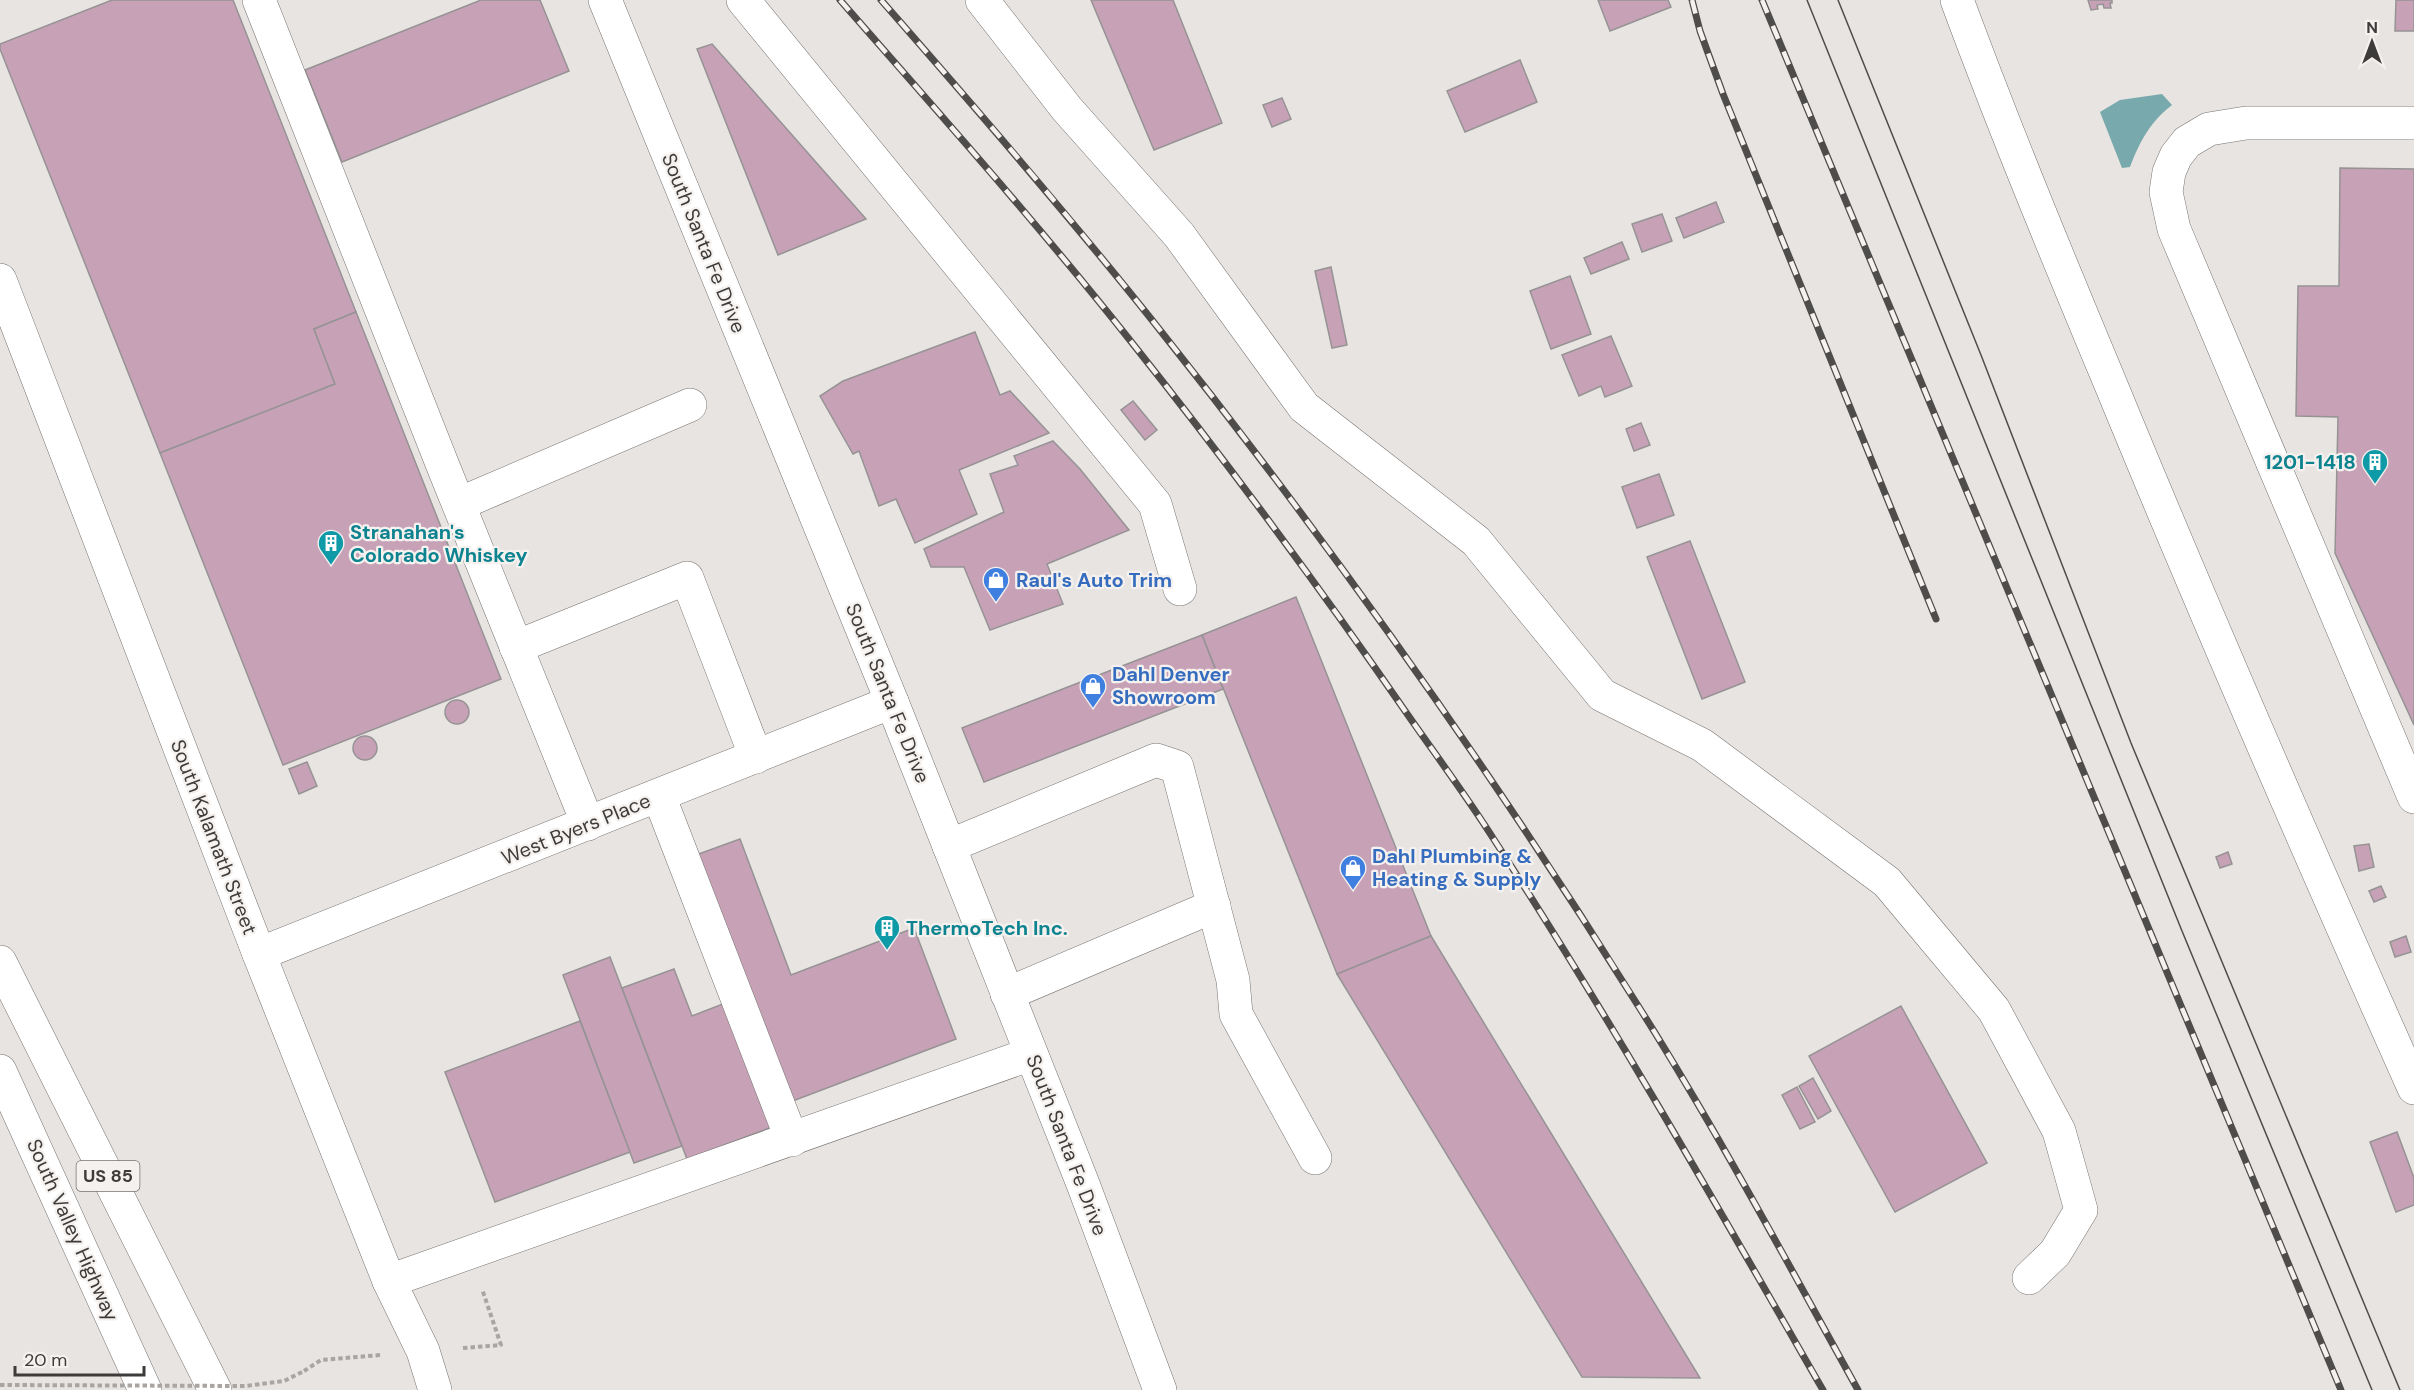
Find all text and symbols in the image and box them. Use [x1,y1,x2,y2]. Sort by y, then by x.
north arrow [2342,12,2402,72]
text: N [2366,17,2378,38]
street label: South Santa Fe Drive [656,149,752,337]
building icon: 1201-1418 [2360,447,2390,485]
place label: 1201-1418 [2264,449,2356,475]
place label: Stranahan's Colorado Whiskey [350,519,528,568]
building icon: Stranahan's Colorado Whiskey [316,528,346,566]
shop icon: Raul's Auto Trim [981,565,1011,603]
place label: Raul's Auto Trim [1016,567,1172,593]
street label: South Santa Fe Drive [840,599,936,787]
place label: Dahl Denver Showroom [1112,661,1230,710]
shop icon: Dahl Denver Showroom [1078,671,1108,709]
street label: South Kalamath Street [165,736,263,938]
street label: West Byers Place [498,787,654,871]
place label: Dahl Plumbing & Heating & Supply [1372,843,1541,892]
shop icon: Dahl Plumbing & Heating & Supply [1338,853,1368,891]
building icon: ThermoTech Inc. [872,913,902,951]
place label: ThermoTech Inc. [906,915,1068,941]
street label: South Santa Fe Drive [1020,1051,1114,1239]
street label: South Valley Highway [21,1135,125,1325]
road number: US 85 [76,1161,140,1191]
scale bar [15,1339,144,1377]
text: 20 m [24,1348,67,1372]

